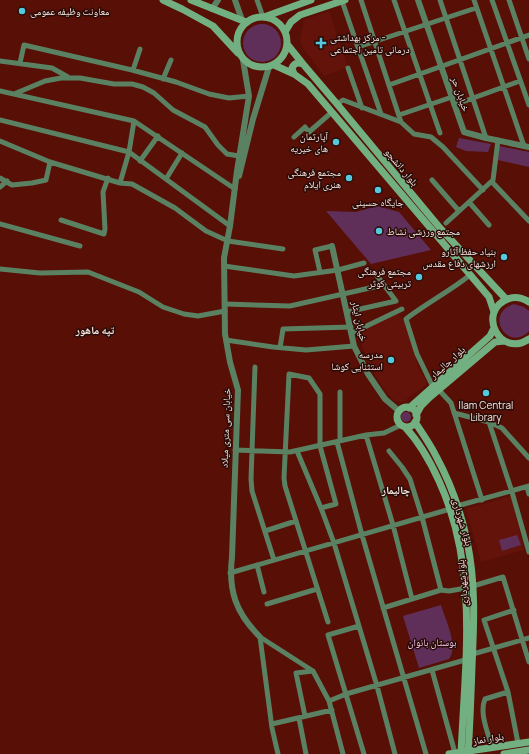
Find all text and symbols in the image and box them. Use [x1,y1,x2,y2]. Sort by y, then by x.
place label: معاونت وظیفه عمومی [30,4,110,18]
marker: معاونت وظیفه عمومی [17,6,27,16]
place label: مرکز بهداشتی - درمانی تامین اجتماعی [330,30,410,56]
marker: مرکز بهداشتی - درمانی تامین اجتماعی [315,37,327,49]
street label: خیابان حر [448,74,474,114]
place label: آپارتمان های خیریه [290,129,328,155]
marker: آپارتمان های خیریه [331,137,341,147]
street label: بلوار دانشجو [382,145,422,189]
place label: مجتمع فرهنگی هنری ایلام [288,165,341,192]
marker: مجتمع فرهنگی هنری ایلام [344,173,354,183]
marker: جایگاه حسینی [373,185,383,195]
place label: جایگاه حسینی [352,195,405,209]
place label: مجتمع ورزشی نشاط [387,224,461,238]
marker: مجتمع ورزشی نشاط [374,226,384,236]
place label: بنیاد حفظ آثارو ارزشهای دفاع مقدس [423,244,496,270]
marker: بنیاد حفظ آثارو ارزشهای دفاع مقدس [499,252,509,262]
place label: مجتمع فرهنگی تربیتی کوثر [358,264,411,290]
marker: مجتمع فرهنگی تربیتی کوثر [414,272,424,282]
street label: خیابان ایثار [348,298,372,343]
district label: تپه ماهور [75,322,115,337]
street label: بلوار چالیمار [425,342,468,382]
place label: مدرسه استثنایی کوشا [331,347,383,373]
marker: مدرسه استثنایی کوشا [386,355,396,365]
street label: خیابان سی متری میلاد [217,387,233,468]
marker: Ilam Central Library [481,388,491,398]
place label: Ilam Central Library [459,398,513,424]
district label: چالیمار [381,482,410,497]
street label: بلوار شهرداری [450,496,477,548]
street label: بلوارشهرداری [453,559,471,607]
park label: بوستان بانوان [408,635,457,649]
street label: بلوار نماز [470,729,505,748]

